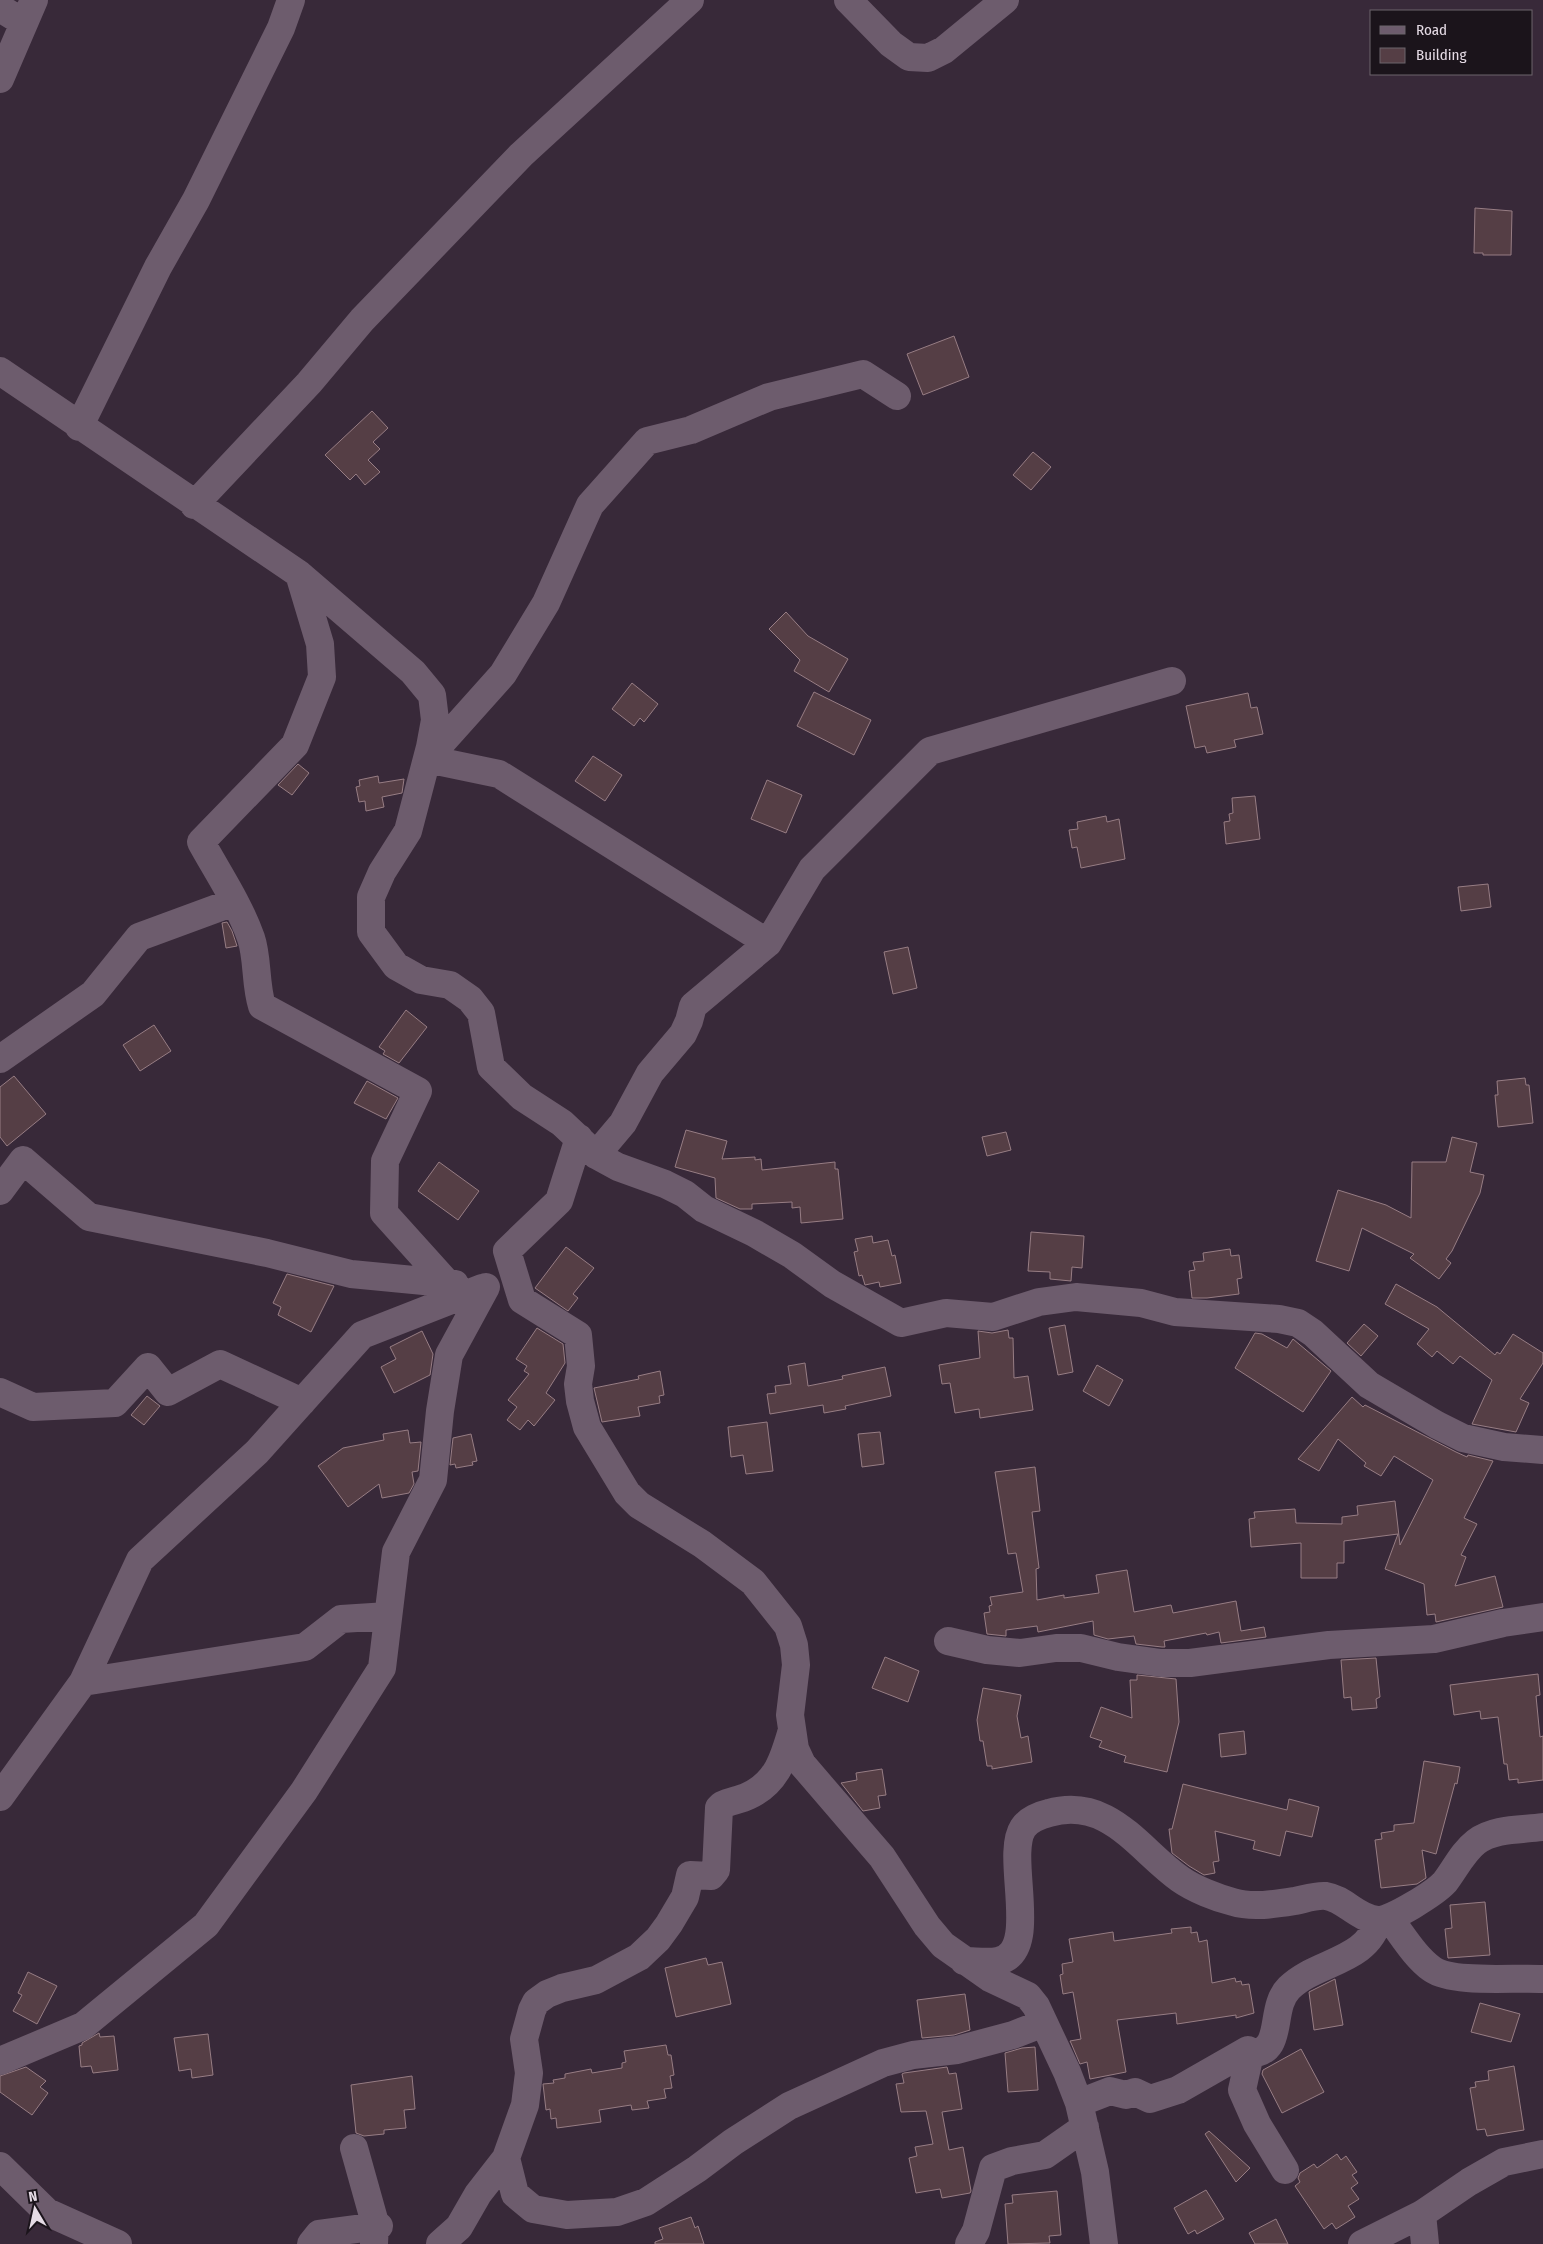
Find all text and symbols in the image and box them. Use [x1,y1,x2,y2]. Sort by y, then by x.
legend [1370,10,1533,75]
text: Road [1416,21,1447,39]
text: Building [1416,46,1467,64]
north arrow [10,2184,60,2234]
text: N [28,2188,39,2206]

